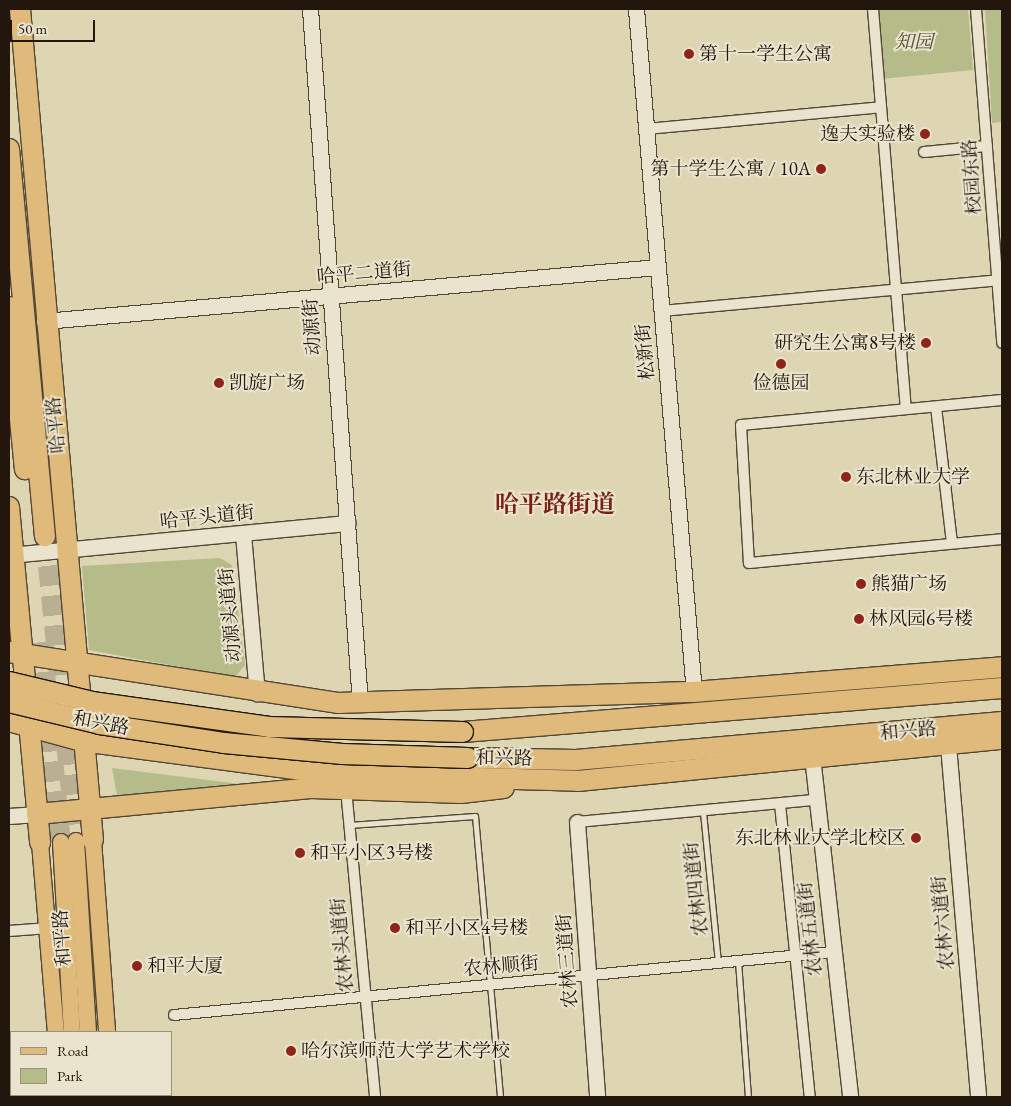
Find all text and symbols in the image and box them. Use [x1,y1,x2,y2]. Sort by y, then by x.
scale bar [12,10,98,42]
text: 50 m [18,19,47,38]
park label: 知园 [895,31,933,53]
place label: 第十一学生公寓 [699,43,832,65]
marker: 第十一学生公寓 [683,48,695,60]
place label: 逸夫实验楼 [820,123,915,145]
marker: 逸夫实验楼 [919,128,931,140]
street label: 校园东路 [958,138,986,216]
place label: 第十学生公寓 / 10A [650,158,811,180]
marker: 第十学生公寓 / 10A [815,163,827,175]
street label: 哈平二道街 [316,258,412,288]
street label: 动源街 [299,298,325,356]
street label: 松新街 [631,323,659,381]
place label: 研究生公寓8号楼 [774,332,916,354]
marker: 研究生公寓8号楼 [920,337,932,349]
marker: 俭德园 [775,358,787,370]
place label: 凯旋广场 [229,372,305,394]
place label: 俭德园 [753,372,809,394]
marker: 凯旋广场 [213,377,225,389]
street label: 哈平路 [42,395,70,455]
place label: 东北林业大学 [856,466,970,488]
marker: 东北林业大学 [840,471,852,483]
district label: 哈平路街道 [495,490,615,518]
street label: 哈平头道街 [159,501,255,533]
street label: 动源头道街 [215,567,245,663]
place label: 熊猫广场 [871,573,947,595]
marker: 熊猫广场 [855,578,867,590]
place label: 林风园6号楼 [869,608,973,630]
marker: 林风园6号楼 [853,613,865,625]
street label: 和兴路 [71,706,131,740]
street label: 和兴路 [879,717,937,745]
street label: 和兴路 [475,746,533,770]
place label: 东北林业大学北校区 [735,827,906,849]
marker: 东北林业大学北校区 [910,832,922,844]
street label: 农林四道街 [680,841,712,937]
place label: 和平小区3号楼 [310,842,433,864]
marker: 和平小区3号楼 [294,847,306,859]
street label: 农林六道街 [928,875,958,971]
street label: 农林五道街 [794,881,826,977]
street label: 农林头道街 [327,897,357,993]
street label: 和平路 [49,909,75,967]
street label: 农林三道街 [552,913,582,1009]
place label: 和平小区4号楼 [405,917,528,939]
marker: 和平小区4号楼 [389,922,401,934]
street label: 农林顺街 [462,951,540,981]
place label: 和平大厦 [147,955,223,977]
marker: 和平大厦 [131,960,143,972]
legend [10,1031,172,1096]
place label: 哈尔滨师范大学艺术学校 [301,1040,510,1062]
text: Road [57,1041,88,1060]
marker: 哈尔滨师范大学艺术学校 [285,1045,297,1057]
text: Park [57,1066,83,1085]

